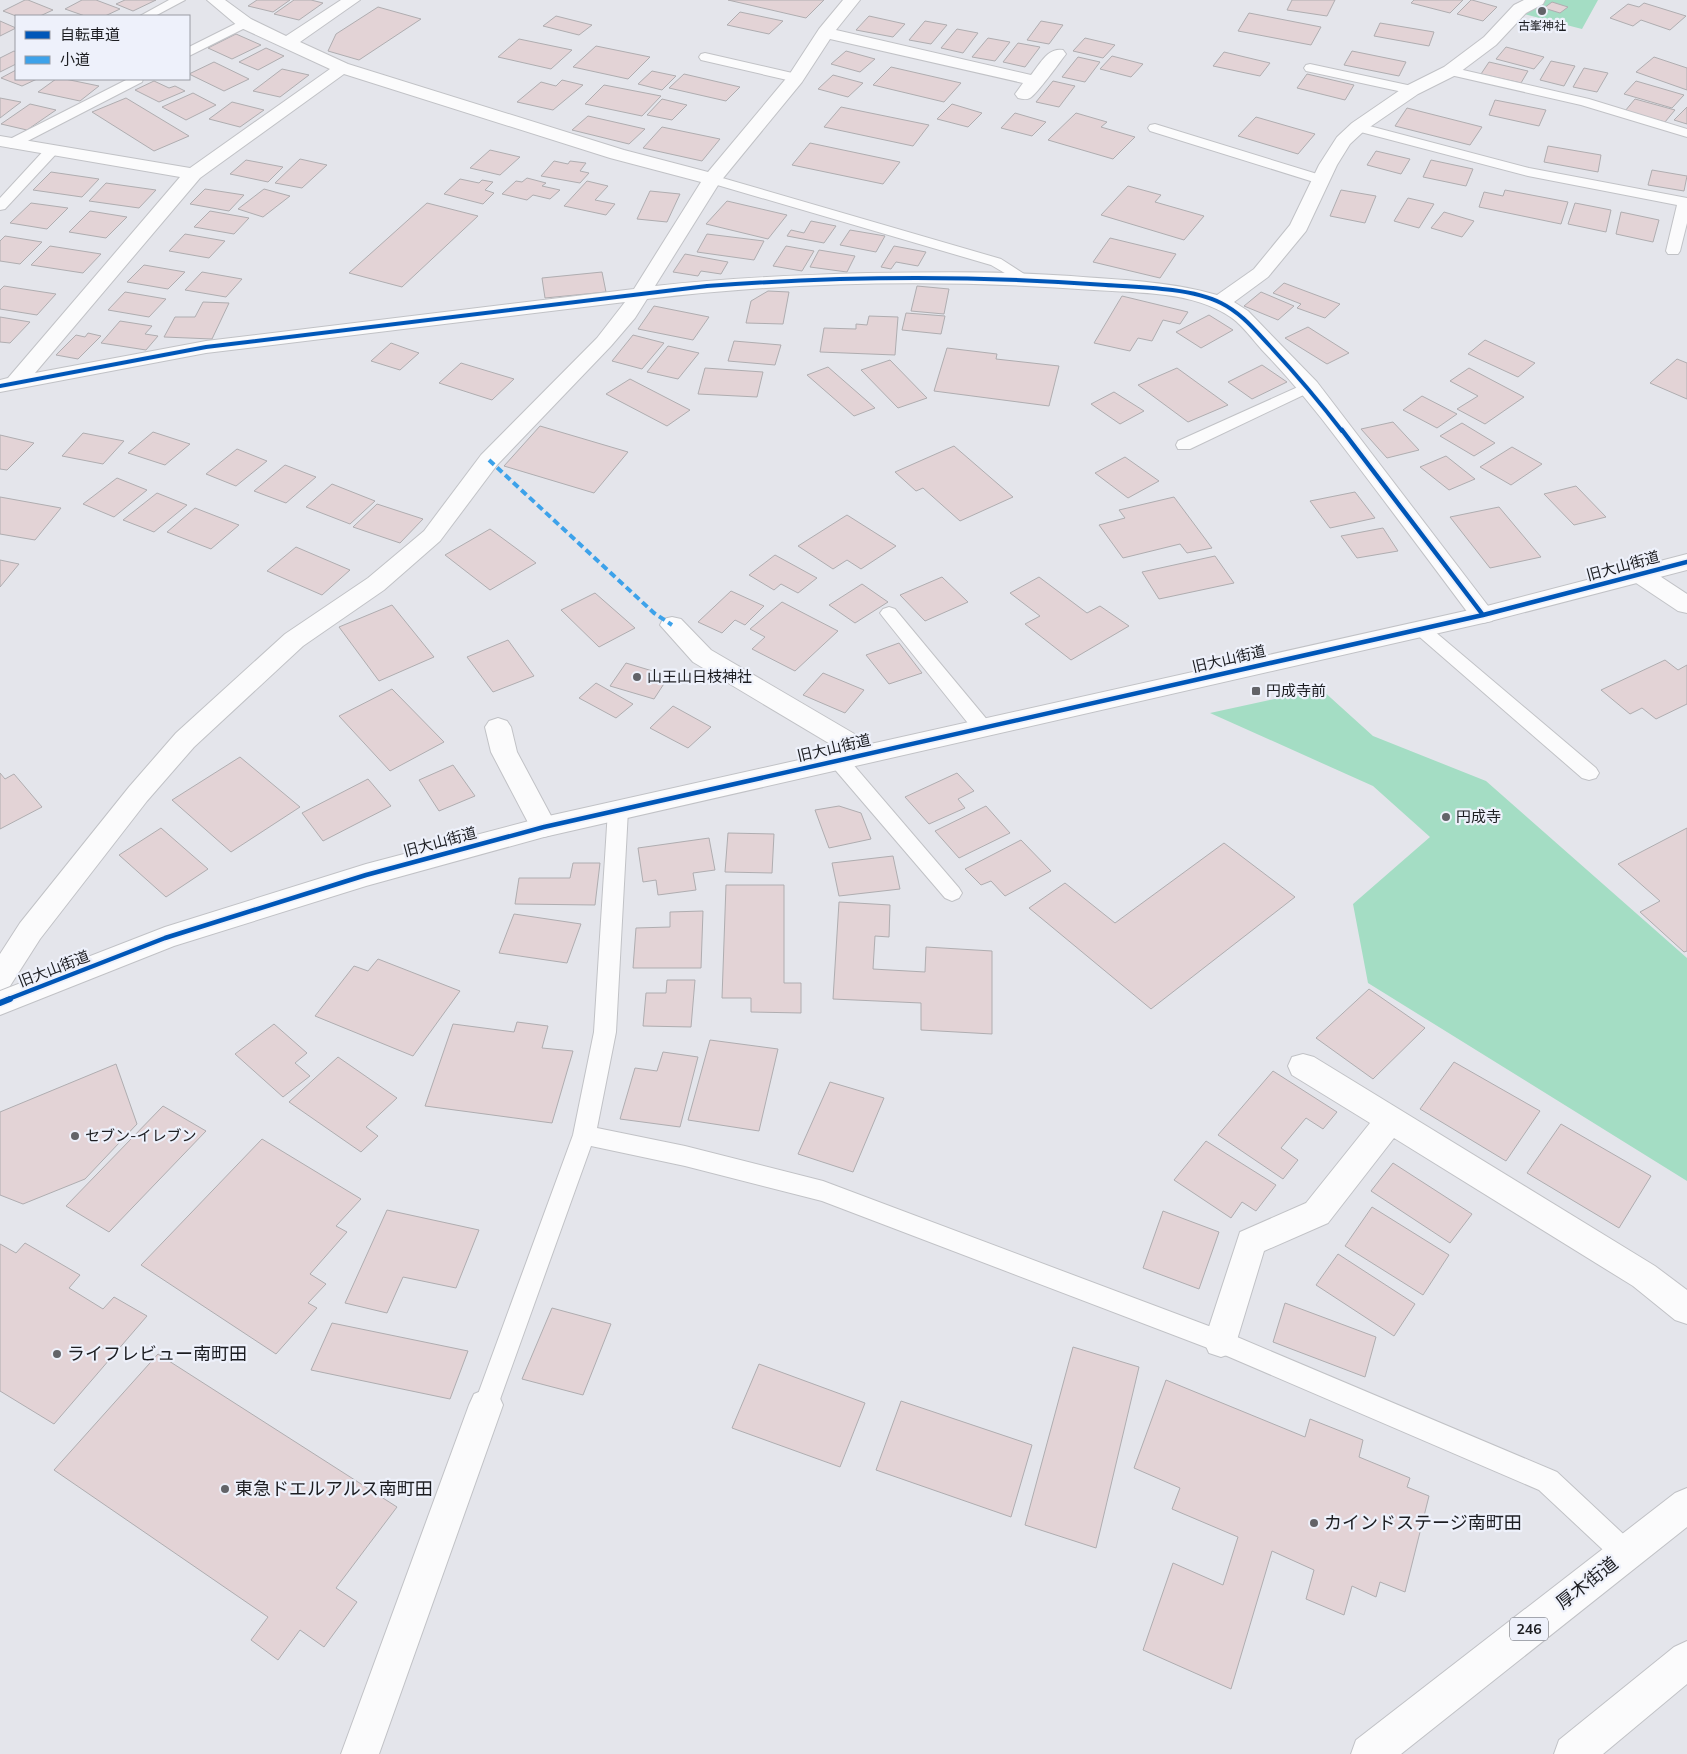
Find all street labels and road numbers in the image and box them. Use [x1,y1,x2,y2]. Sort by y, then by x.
street label: 旧大山街道 [1584,547,1662,584]
street label: 旧大山街道 [1190,641,1268,676]
street label: 旧大山街道 [795,730,873,765]
street label: 旧大山街道 [401,823,479,860]
street label: 旧大山街道 [15,946,92,991]
street label: 厚木街道 [1551,1551,1622,1614]
road number: 246 [1510,1618,1548,1640]

